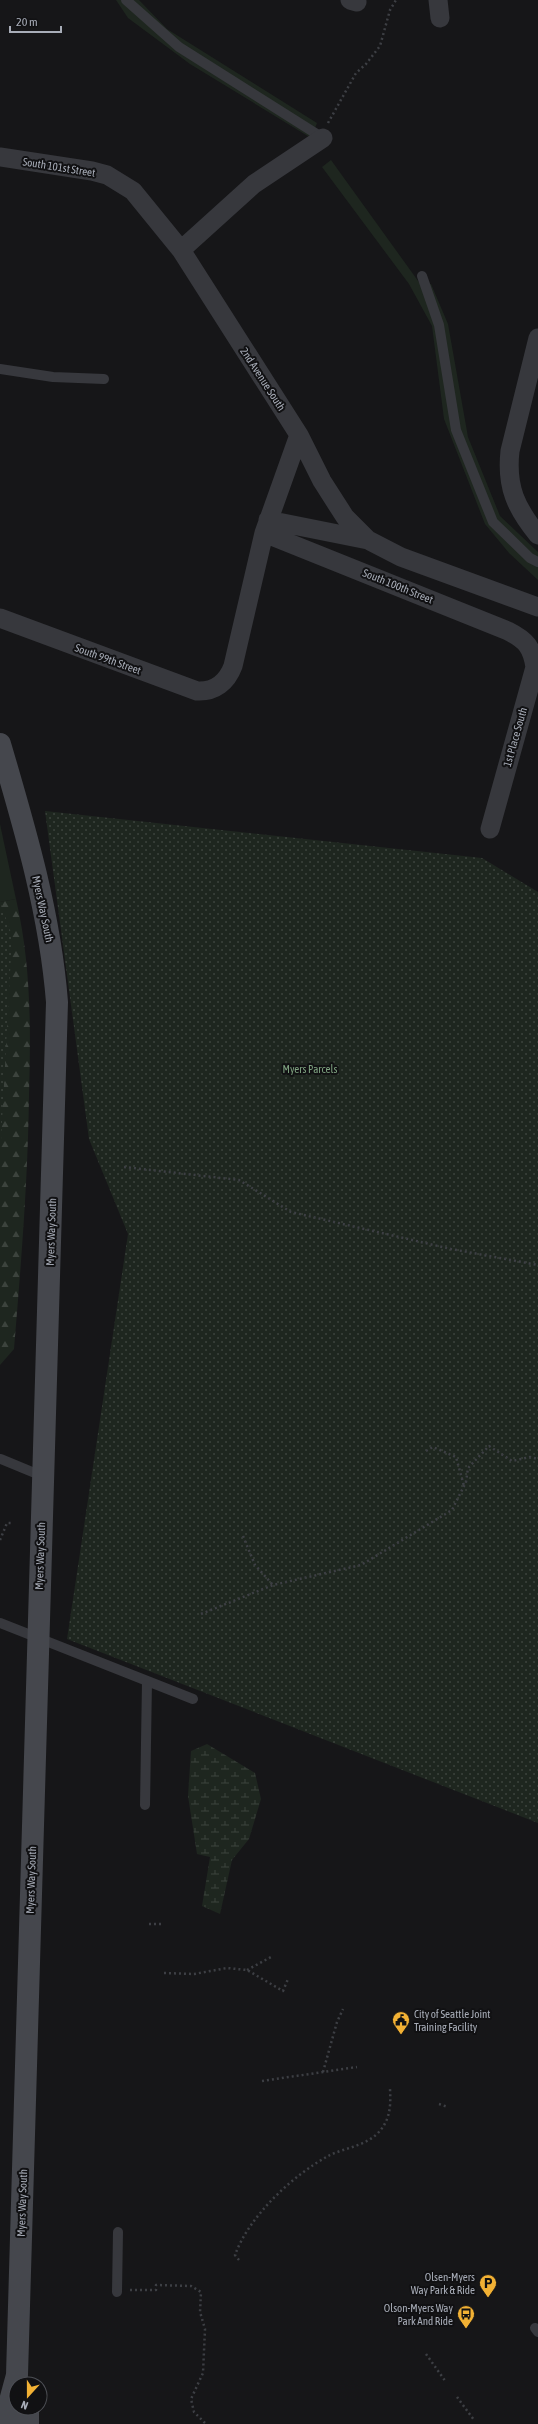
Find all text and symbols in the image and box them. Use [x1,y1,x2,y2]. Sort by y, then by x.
scale bar [10,8,61,34]
text: 20 m [16,15,38,29]
street label: South 101st Street [22,155,96,179]
street label: 2nd Avenue South [238,345,288,413]
street label: South 100th Street [361,566,435,606]
street label: South 99th Street [73,641,143,677]
street label: 1st Place South [501,706,529,768]
street label: Myers Way South [30,875,56,943]
park label: Myers Parcels [283,1063,338,1075]
street label: Myers Way South [44,1198,58,1266]
street label: Myers Way South [33,1522,47,1590]
street label: Myers Way South [24,1846,38,1914]
place label: City of Seattle Joint Training Facility [414,2008,491,2033]
public building icon: City of Seattle Joint Training Facility [391,2010,411,2035]
street label: Myers Way South [15,2169,29,2237]
place label: Olsen-Myers Way Park & Ride [411,2271,475,2296]
parking icon: Olsen-Myers Way Park & Ride [478,2273,498,2298]
place label: Olson-Myers Way Park And Ride [384,2302,453,2327]
bus stop icon: Olson-Myers Way Park And Ride [456,2304,476,2329]
north arrow [8,2376,48,2416]
text: N [19,2399,30,2412]

